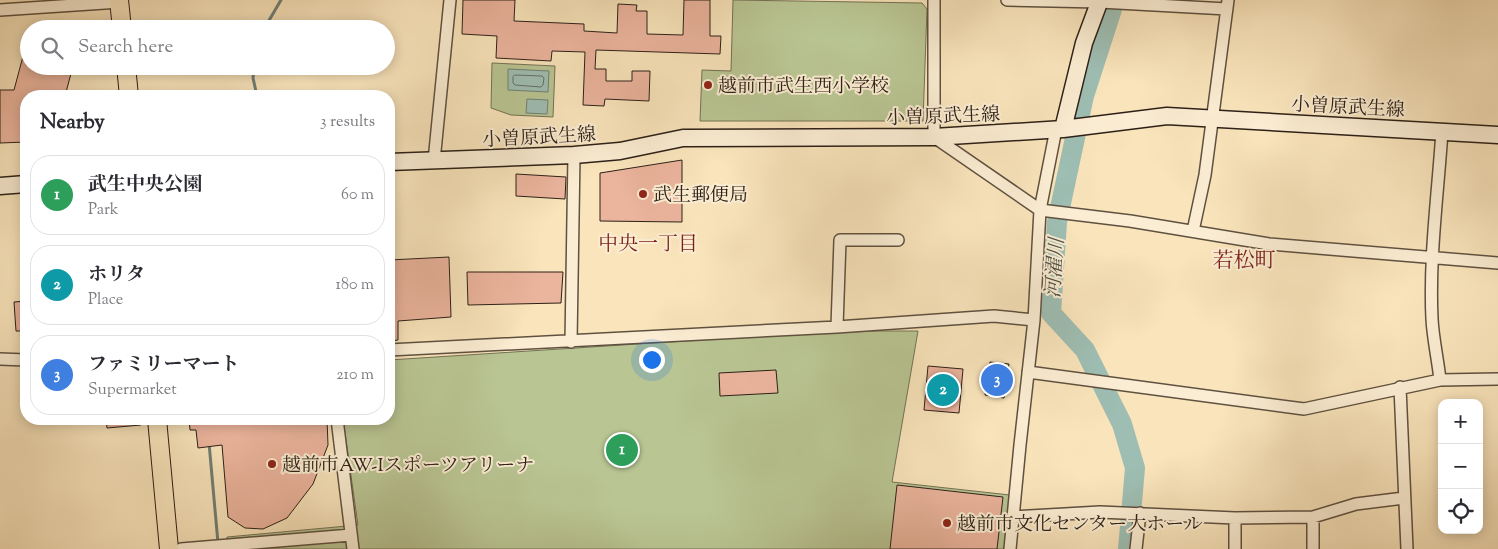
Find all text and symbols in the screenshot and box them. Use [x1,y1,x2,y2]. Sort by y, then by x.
search box [20,20,395,75]
icon: search [38,34,66,62]
text: Search here [78,34,173,61]
place label: 越前市武生西小学校 [718,74,889,101]
marker: 越前市武生西小学校 [702,79,714,91]
street label: 小曽原武生線 [1290,92,1406,125]
street label: 小曽原武生線 [886,102,1001,133]
text: Nearby [40,108,105,138]
text: 3 results [320,111,375,134]
street label: 小曽原武生線 [481,122,597,155]
text: 武生中央公園 [88,172,202,199]
place label: 武生郵便局 [653,183,748,210]
text: 1 [54,184,60,207]
text: 60 m [341,184,374,207]
marker: 武生郵便局 [637,188,649,200]
text: Park [88,199,119,222]
district label: 中央一丁目 [598,231,698,260]
water label: 河濯川 [1040,235,1073,299]
district label: 若松町 [1213,247,1276,277]
text: ホリタ [88,262,145,289]
text: 2 [53,274,61,297]
text: 180 m [335,274,374,297]
text: Place [88,289,123,312]
your location [639,347,665,373]
text: ファミリーマート [88,352,240,379]
pin: 3 [981,361,1013,399]
text: 3 [54,364,60,387]
text: 210 m [336,364,374,387]
pin: 2 [927,371,959,409]
text: Supermarket [88,379,177,402]
map controls [1438,399,1483,534]
button: + [1438,399,1483,444]
pin: 1 [606,431,638,469]
button: − [1438,444,1483,489]
place label: 越前市AW-Iスポーツアリーナ [282,453,534,480]
marker: 越前市AW-Iスポーツアリーナ [266,458,278,470]
button: locate [1438,489,1483,534]
place label: 越前市文化センター大ホール [957,512,1203,539]
marker: 越前市文化センター大ホール [941,517,953,529]

